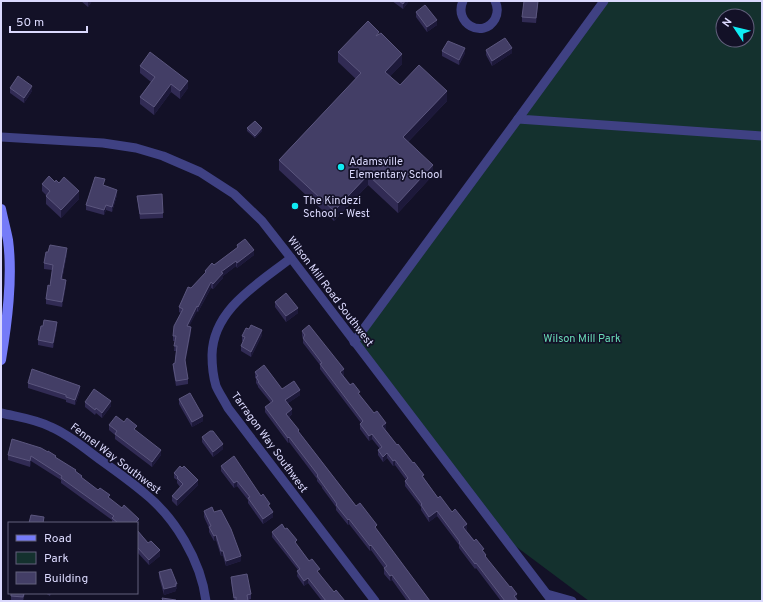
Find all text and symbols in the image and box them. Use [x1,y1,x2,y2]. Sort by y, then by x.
scale bar [10,8,87,34]
north arrow [715,8,755,48]
text: 50 m [16,15,44,31]
text: N [720,16,736,30]
place label: Adamsville Elementary School [349,155,442,182]
marker: Adamsville Elementary School [336,162,346,172]
place label: The Kindezi School - West [303,194,370,221]
marker: The Kindezi School - West [290,201,300,211]
street label: Wilson Mill Road Southwest [284,234,376,349]
park label: Wilson Mill Park [543,332,621,346]
street label: Tarragon Way Southwest [228,389,311,496]
street label: Fennel Way Southwest [67,420,163,497]
legend [8,522,138,594]
text: Road [44,531,72,547]
text: Park [44,551,69,567]
text: Building [44,571,88,587]

